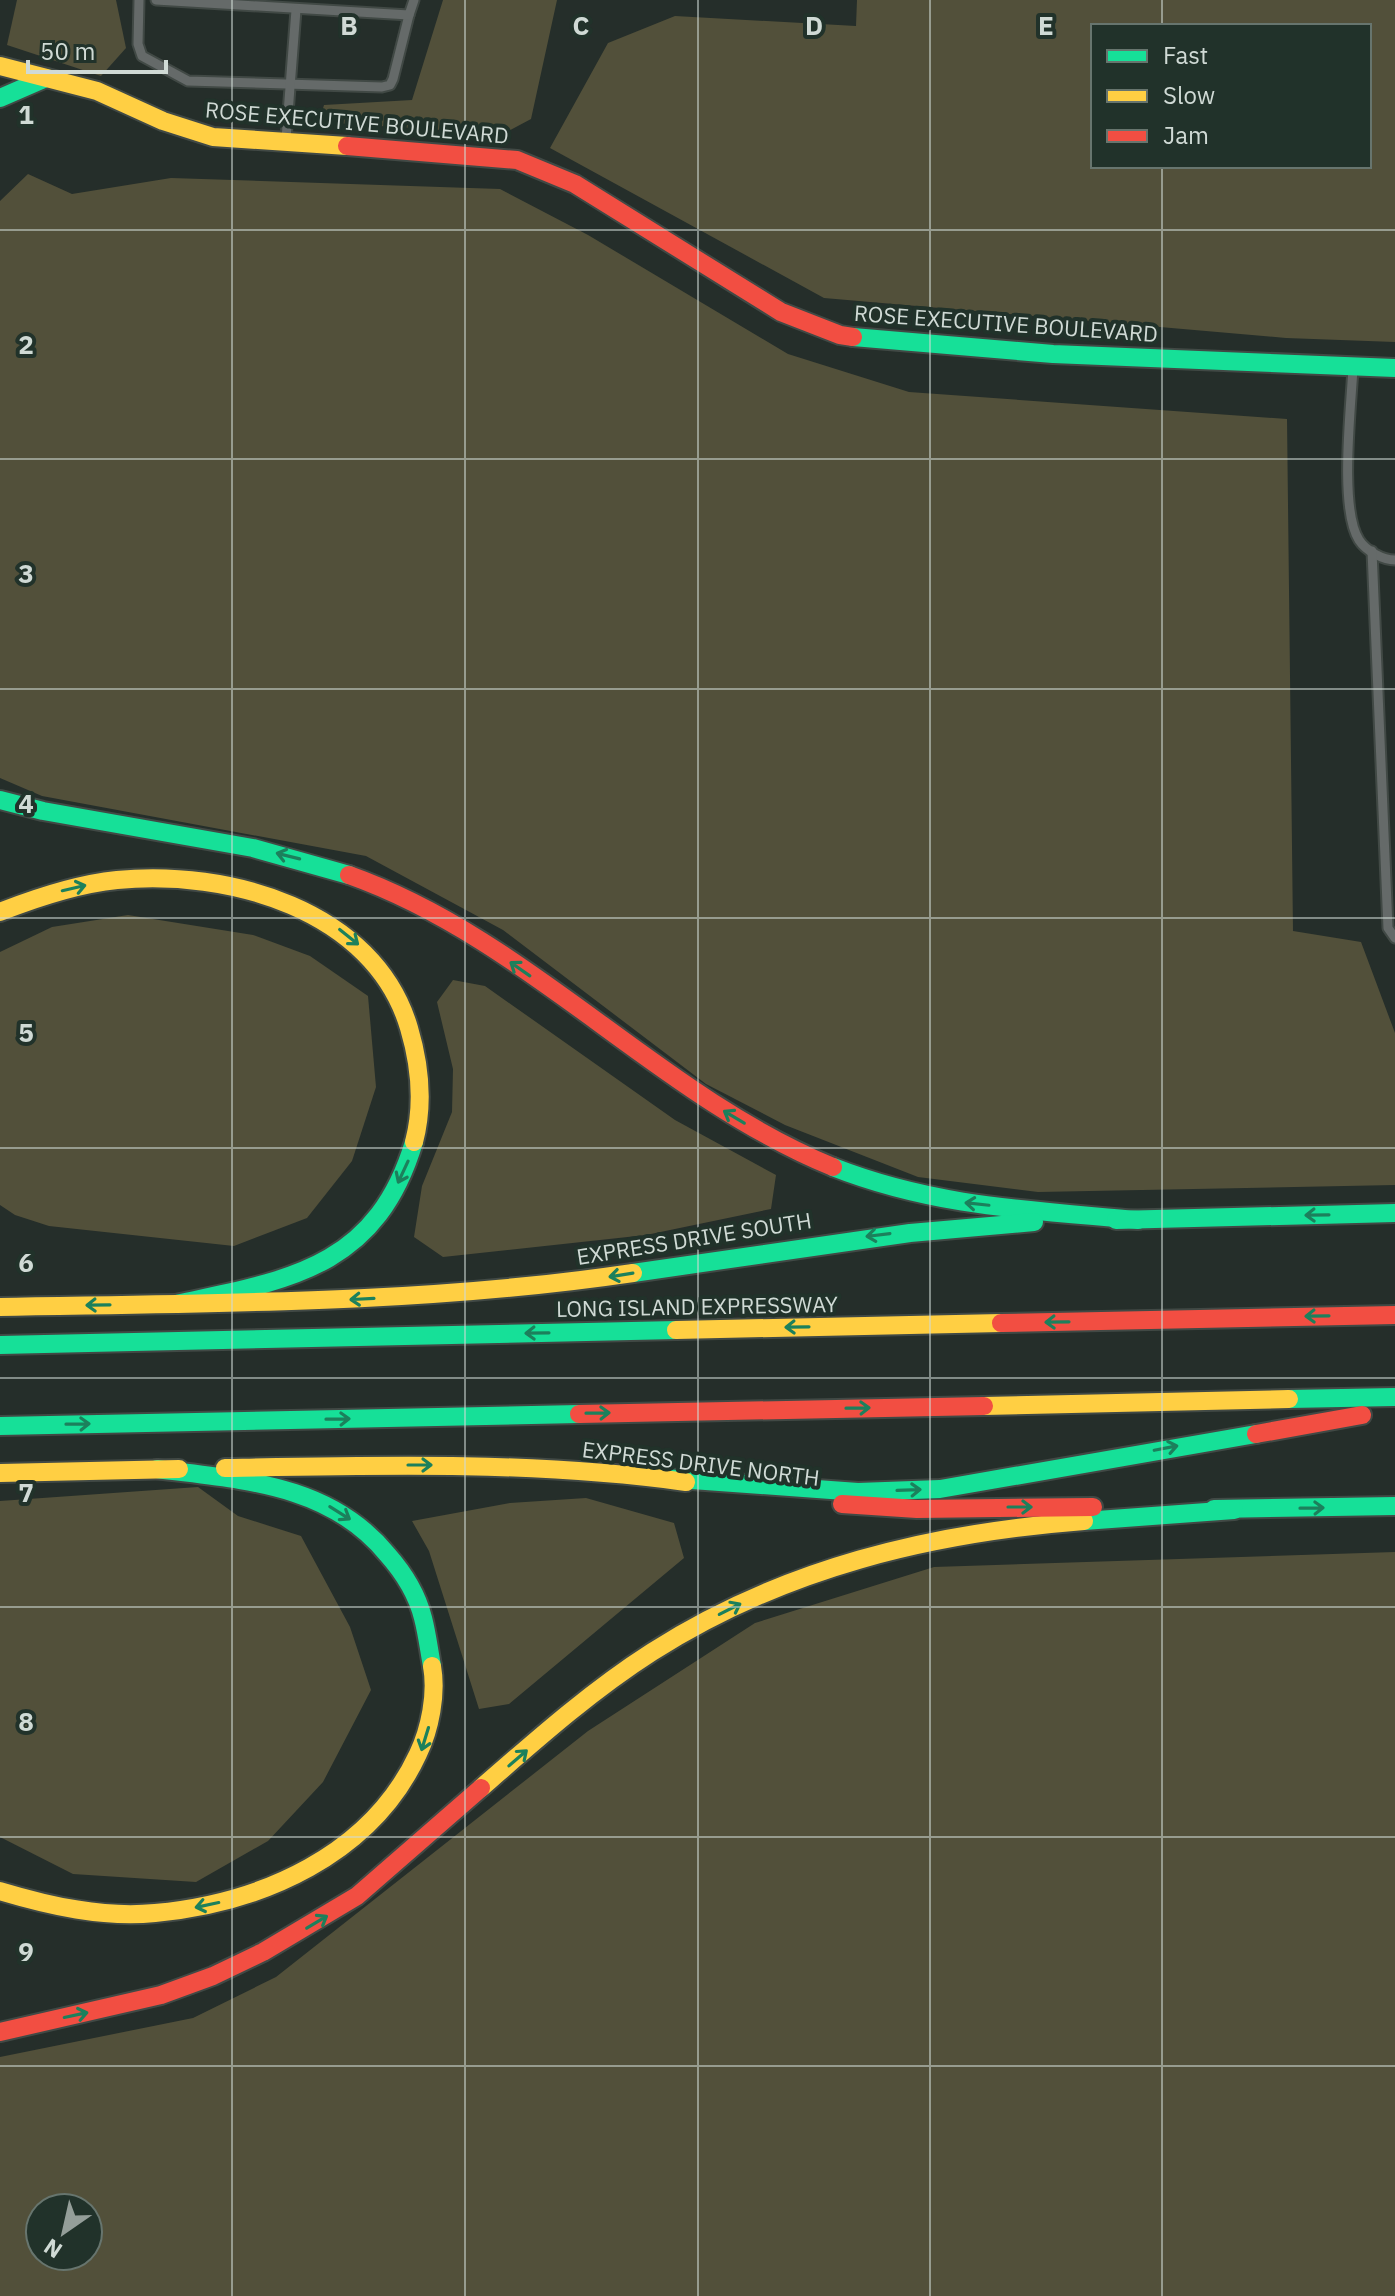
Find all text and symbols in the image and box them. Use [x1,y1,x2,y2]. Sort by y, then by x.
text: B [340,8,358,42]
text: C [573,8,590,42]
text: D [805,8,823,42]
text: E [1038,8,1054,42]
scale bar [28,24,166,74]
legend [1091,24,1371,168]
text: 50 m [40,35,95,67]
text: Fast [1163,39,1208,71]
text: Slow [1163,79,1215,111]
street label: ROSE EXECUTIVE BOULEVARD [204,94,510,150]
text: 1 [18,97,34,131]
text: Jam [1163,119,1209,151]
street label: ROSE EXECUTIVE BOULEVARD [853,298,1159,348]
text: 2 [18,327,34,361]
text: 3 [18,556,34,590]
text: 4 [18,786,34,820]
one-way arrow [276,847,302,862]
one-way arrow [61,880,86,895]
one-way arrow [338,928,359,946]
one-way arrow [510,961,532,977]
text: 5 [18,1015,34,1049]
one-way arrow [723,1109,746,1125]
one-way arrow [395,1160,410,1184]
one-way arrow [964,1196,991,1211]
street label: EXPRESS DRIVE SOUTH [574,1205,814,1271]
one-way arrow [1304,1207,1331,1223]
one-way arrow [865,1228,892,1243]
text: 6 [18,1245,34,1279]
one-way arrow [609,1268,634,1283]
street label: LONG ISLAND EXPRESSWAY [556,1289,838,1323]
one-way arrow [349,1292,376,1307]
one-way arrow [85,1297,112,1313]
one-way arrow [1304,1309,1331,1324]
one-way arrow [1044,1314,1071,1330]
one-way arrow [784,1320,811,1335]
one-way arrow [524,1325,551,1341]
one-way arrow [844,1400,871,1416]
one-way arrow [584,1406,611,1421]
one-way arrow [324,1411,351,1426]
one-way arrow [64,1416,91,1432]
street label: EXPRESS DRIVE NORTH [581,1434,821,1492]
one-way arrow [1153,1440,1178,1455]
one-way arrow [406,1457,433,1473]
text: 7 [18,1475,34,1509]
one-way arrow [895,1482,922,1498]
one-way arrow [1006,1500,1033,1515]
one-way arrow [1298,1500,1325,1515]
one-way arrow [329,1505,351,1522]
one-way arrow [718,1600,742,1616]
text: 8 [18,1704,34,1738]
one-way arrow [417,1725,432,1751]
one-way arrow [508,1749,528,1767]
one-way arrow [195,1898,220,1913]
one-way arrow [305,1913,328,1929]
text: 9 [18,1934,34,1968]
one-way arrow [63,2007,89,2022]
north arrow [24,2192,104,2272]
text: N [38,2233,67,2265]

